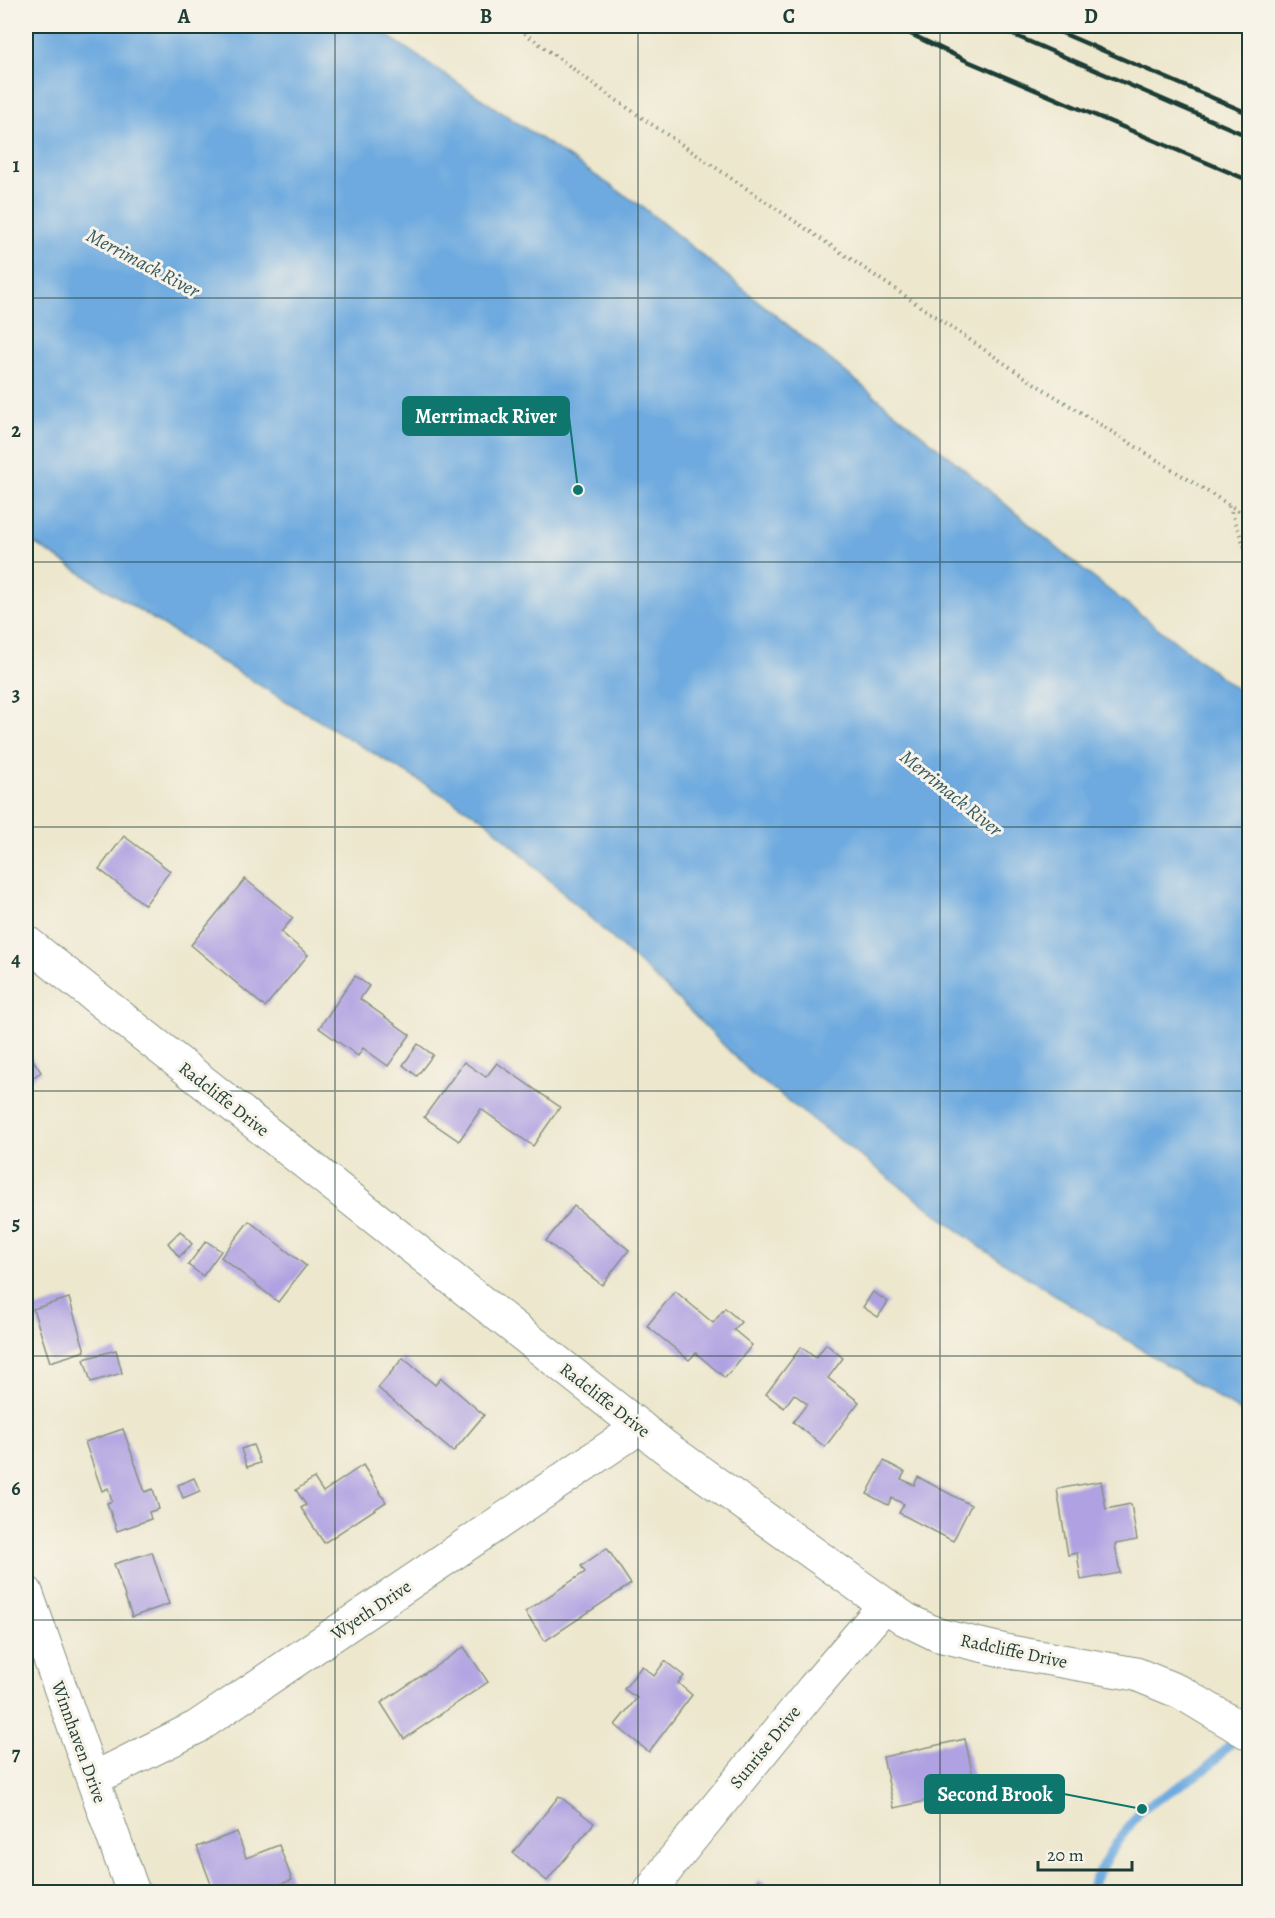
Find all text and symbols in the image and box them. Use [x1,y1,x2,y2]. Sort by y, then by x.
text: A [177,3,191,30]
text: B [480,3,492,30]
text: C [783,3,795,30]
text: D [1084,3,1098,30]
text: 1 [12,152,20,179]
water label: Merrimack River [82,222,205,305]
callout: Merrimack River [403,397,569,435]
text: Merrimack River [415,403,557,430]
text: 2 [11,417,21,444]
text: 3 [12,681,20,708]
water label: Merrimack River [894,743,1009,843]
text: 4 [11,946,21,973]
street label: Radcliffe Drive [174,1056,274,1142]
text: 5 [12,1210,20,1237]
street label: Radcliffe Drive [555,1357,655,1443]
text: 6 [11,1475,21,1502]
street label: Wyeth Drive [325,1574,416,1646]
street label: Radcliffe Drive [958,1628,1070,1674]
street label: Winnhaven Drive [45,1677,112,1806]
street label: Sunrise Drive [724,1700,806,1794]
text: 7 [12,1740,21,1767]
callout: Second Brook [925,1775,1064,1813]
text: Second Brook [937,1781,1053,1808]
scale bar [1038,1834,1132,1872]
text: 20 m [1047,1843,1084,1867]

